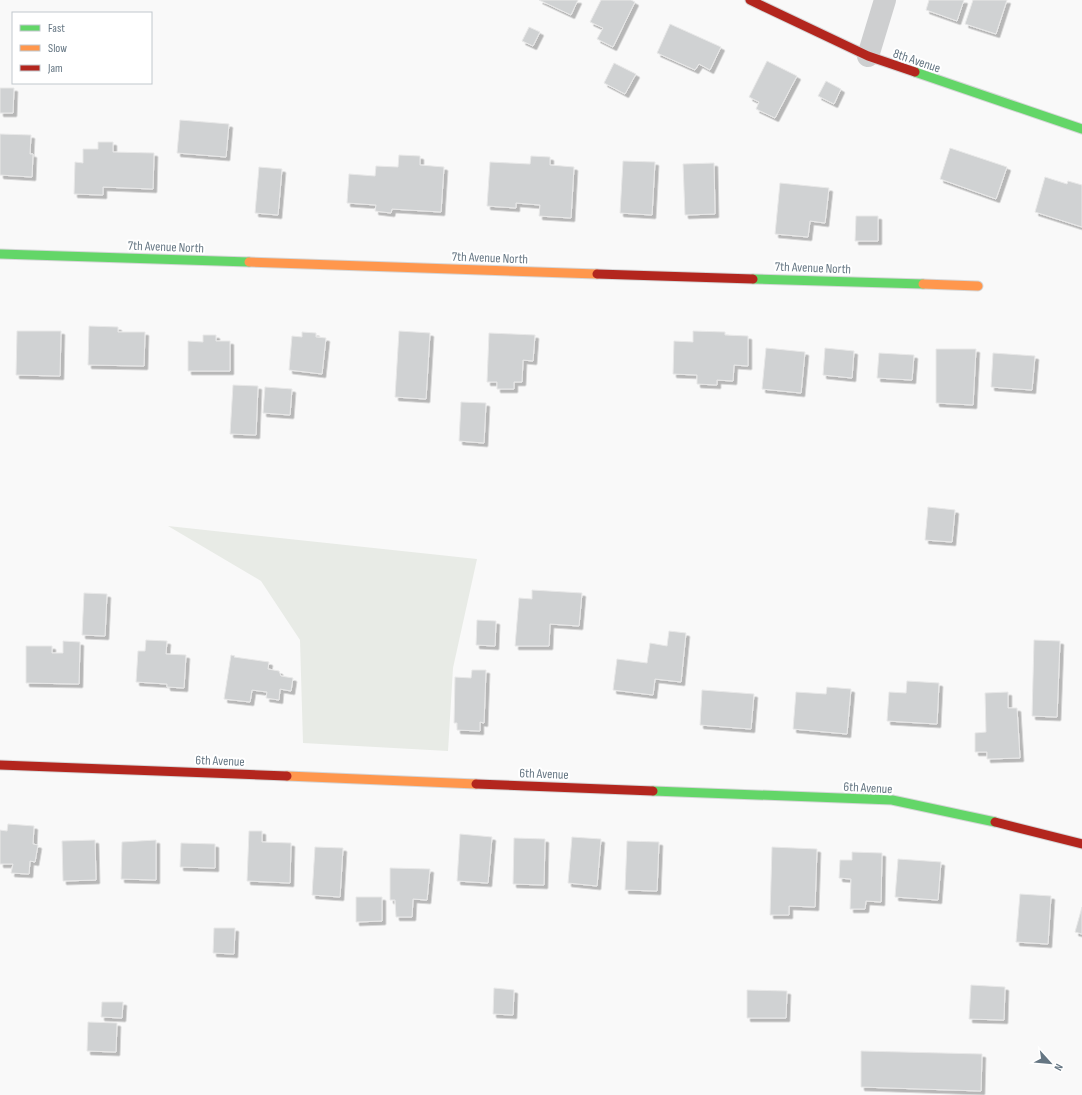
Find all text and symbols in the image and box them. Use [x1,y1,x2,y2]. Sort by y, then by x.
legend [12,12,152,84]
text: Fast [48,21,65,36]
text: Slow [48,41,67,56]
street label: 8th Avenue [891,45,942,76]
text: Jam [47,61,63,76]
street label: 7th Avenue North [128,238,204,256]
street label: 7th Avenue North [452,249,528,267]
street label: 7th Avenue North [775,259,851,277]
street label: 6th Avenue [195,752,245,770]
street label: 6th Avenue [519,765,569,783]
street label: 6th Avenue [843,779,893,797]
north arrow [1030,1043,1070,1083]
text: N [1051,1062,1066,1073]

